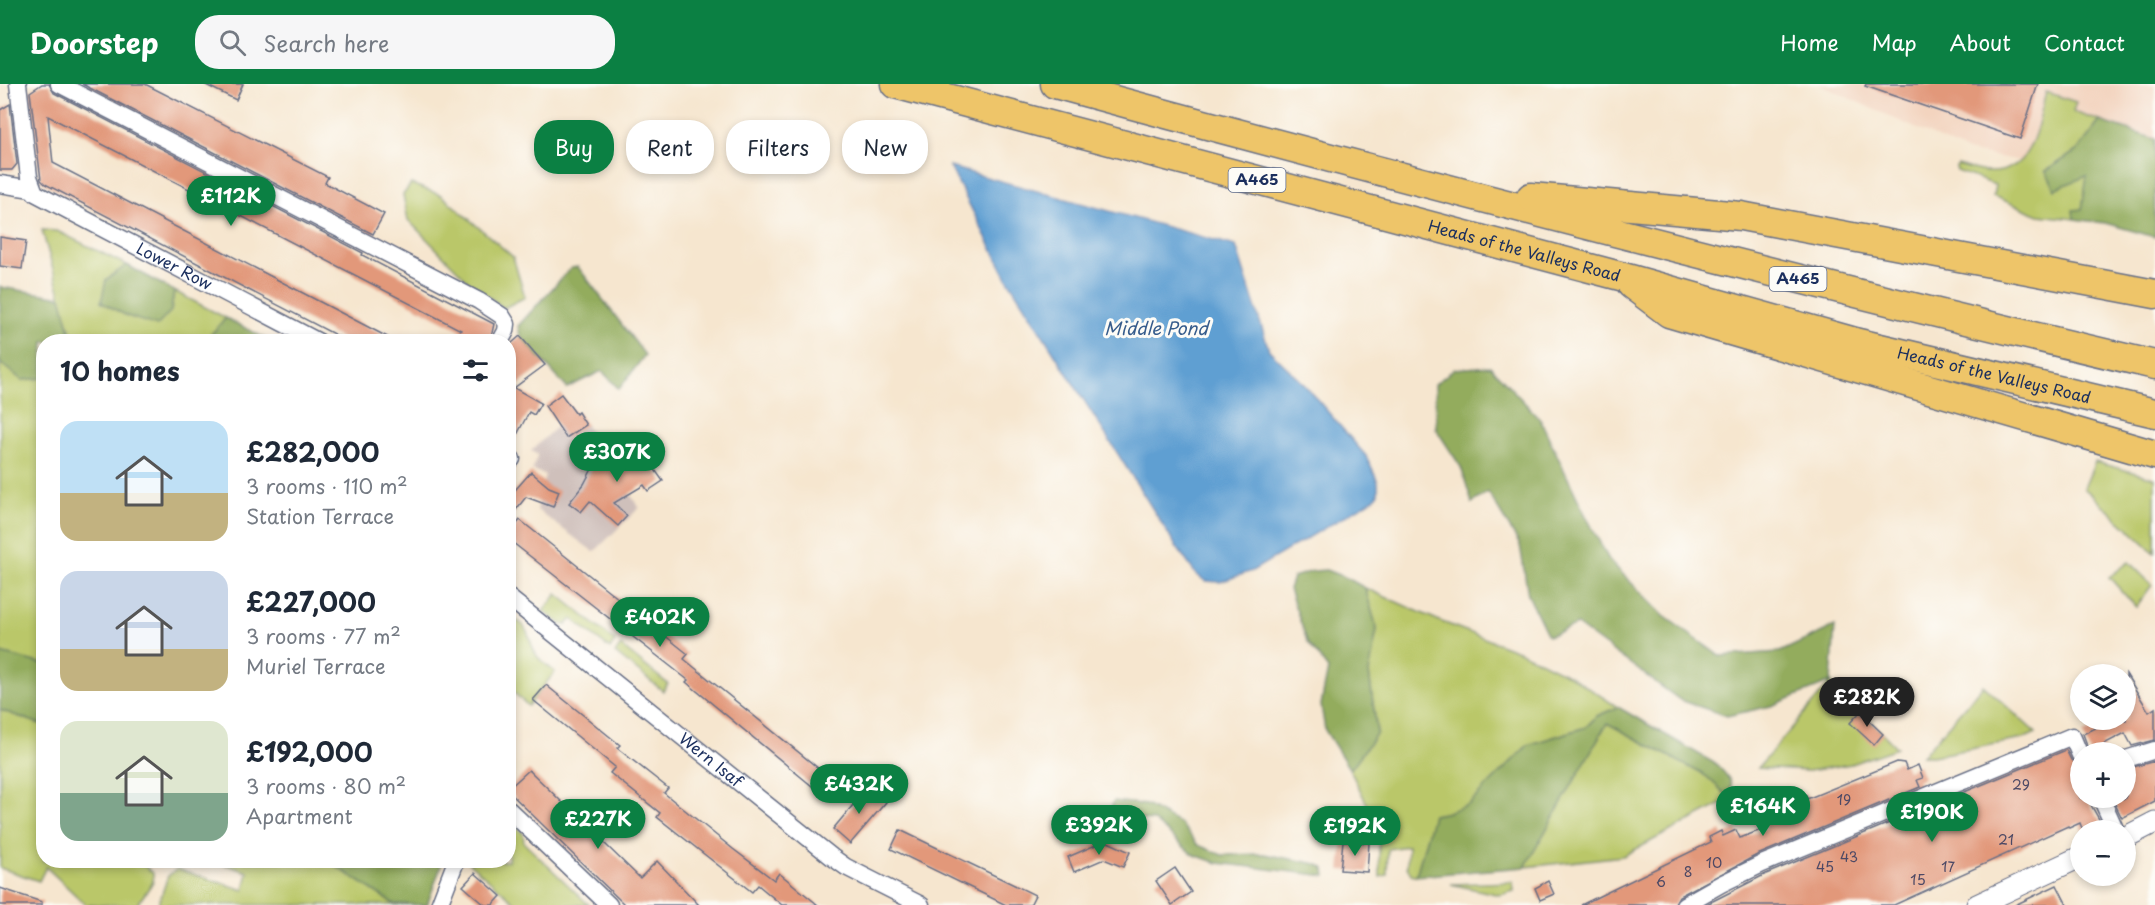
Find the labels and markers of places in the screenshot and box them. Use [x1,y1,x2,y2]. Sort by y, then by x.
pin: £112K [189,176,273,227]
pin: £307K [575,432,659,483]
pin: £402K [618,597,702,648]
pin: £282K [1825,677,1909,728]
pin: £432K [817,764,901,815]
pin: £164K [1721,786,1805,837]
pin: £190K [1890,792,1974,843]
pin: £227K [556,799,640,850]
pin: £392K [1057,805,1141,856]
pin: £192K [1313,806,1397,857]

